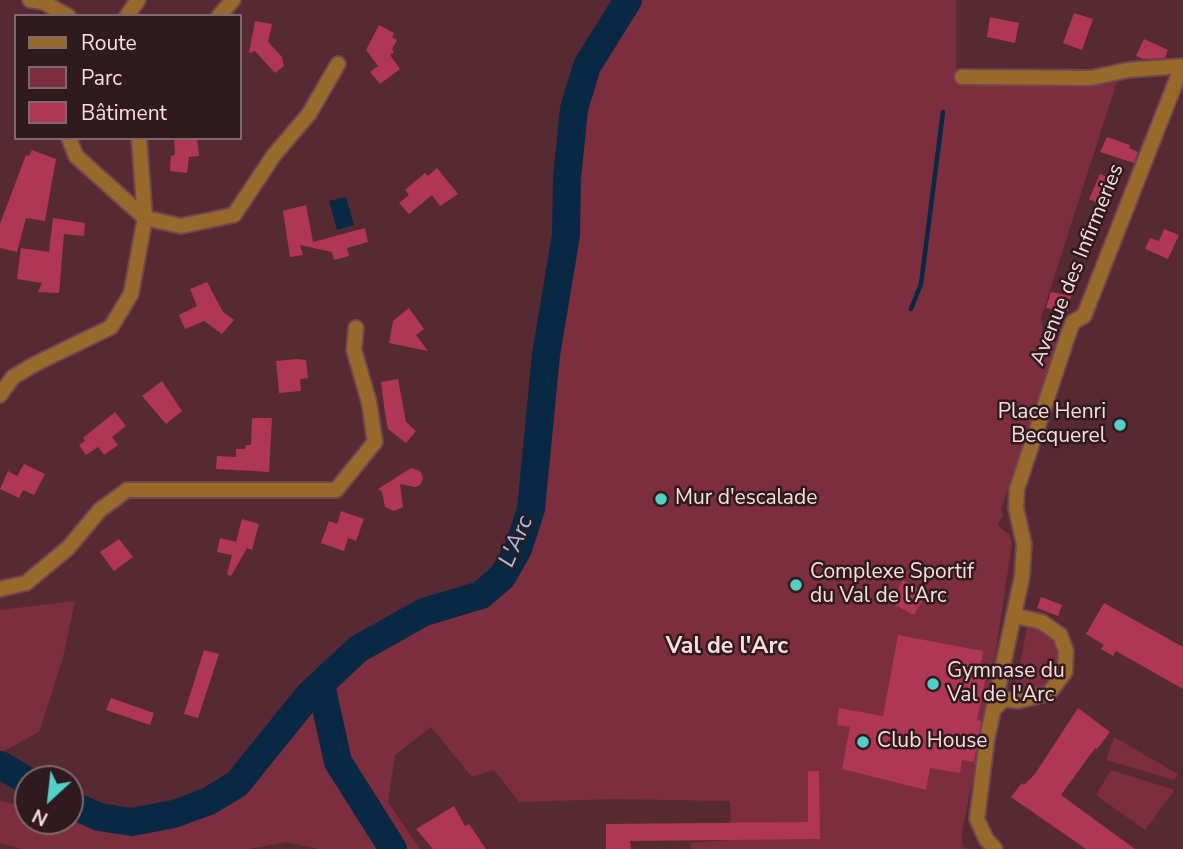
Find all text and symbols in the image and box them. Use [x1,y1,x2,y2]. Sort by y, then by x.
legend [14,14,242,140]
text: Route [81,29,137,57]
text: Parc [81,64,122,92]
text: Bâtiment [81,99,167,127]
street label: Avenue des Infirmeries [1026,161,1130,369]
place label: Place Henri Becquerel [998,400,1106,450]
marker: Place Henri Becquerel [1112,417,1128,433]
place label: Mur d'escalade [675,486,817,512]
marker: Mur d'escalade [653,491,669,507]
water label: L'Arc [494,512,540,572]
place label: Complexe Sportif du Val de l'Arc [810,560,974,610]
marker: Complexe Sportif du Val de l'Arc [788,577,804,593]
district label: Val de l'Arc [666,633,788,661]
place label: Gymnase du Val de l'Arc [947,659,1065,709]
marker: Gymnase du Val de l'Arc [925,676,941,692]
place label: Club House [877,729,987,755]
marker: Club House [855,734,871,750]
north arrow [14,765,84,835]
text: N [28,802,53,832]

